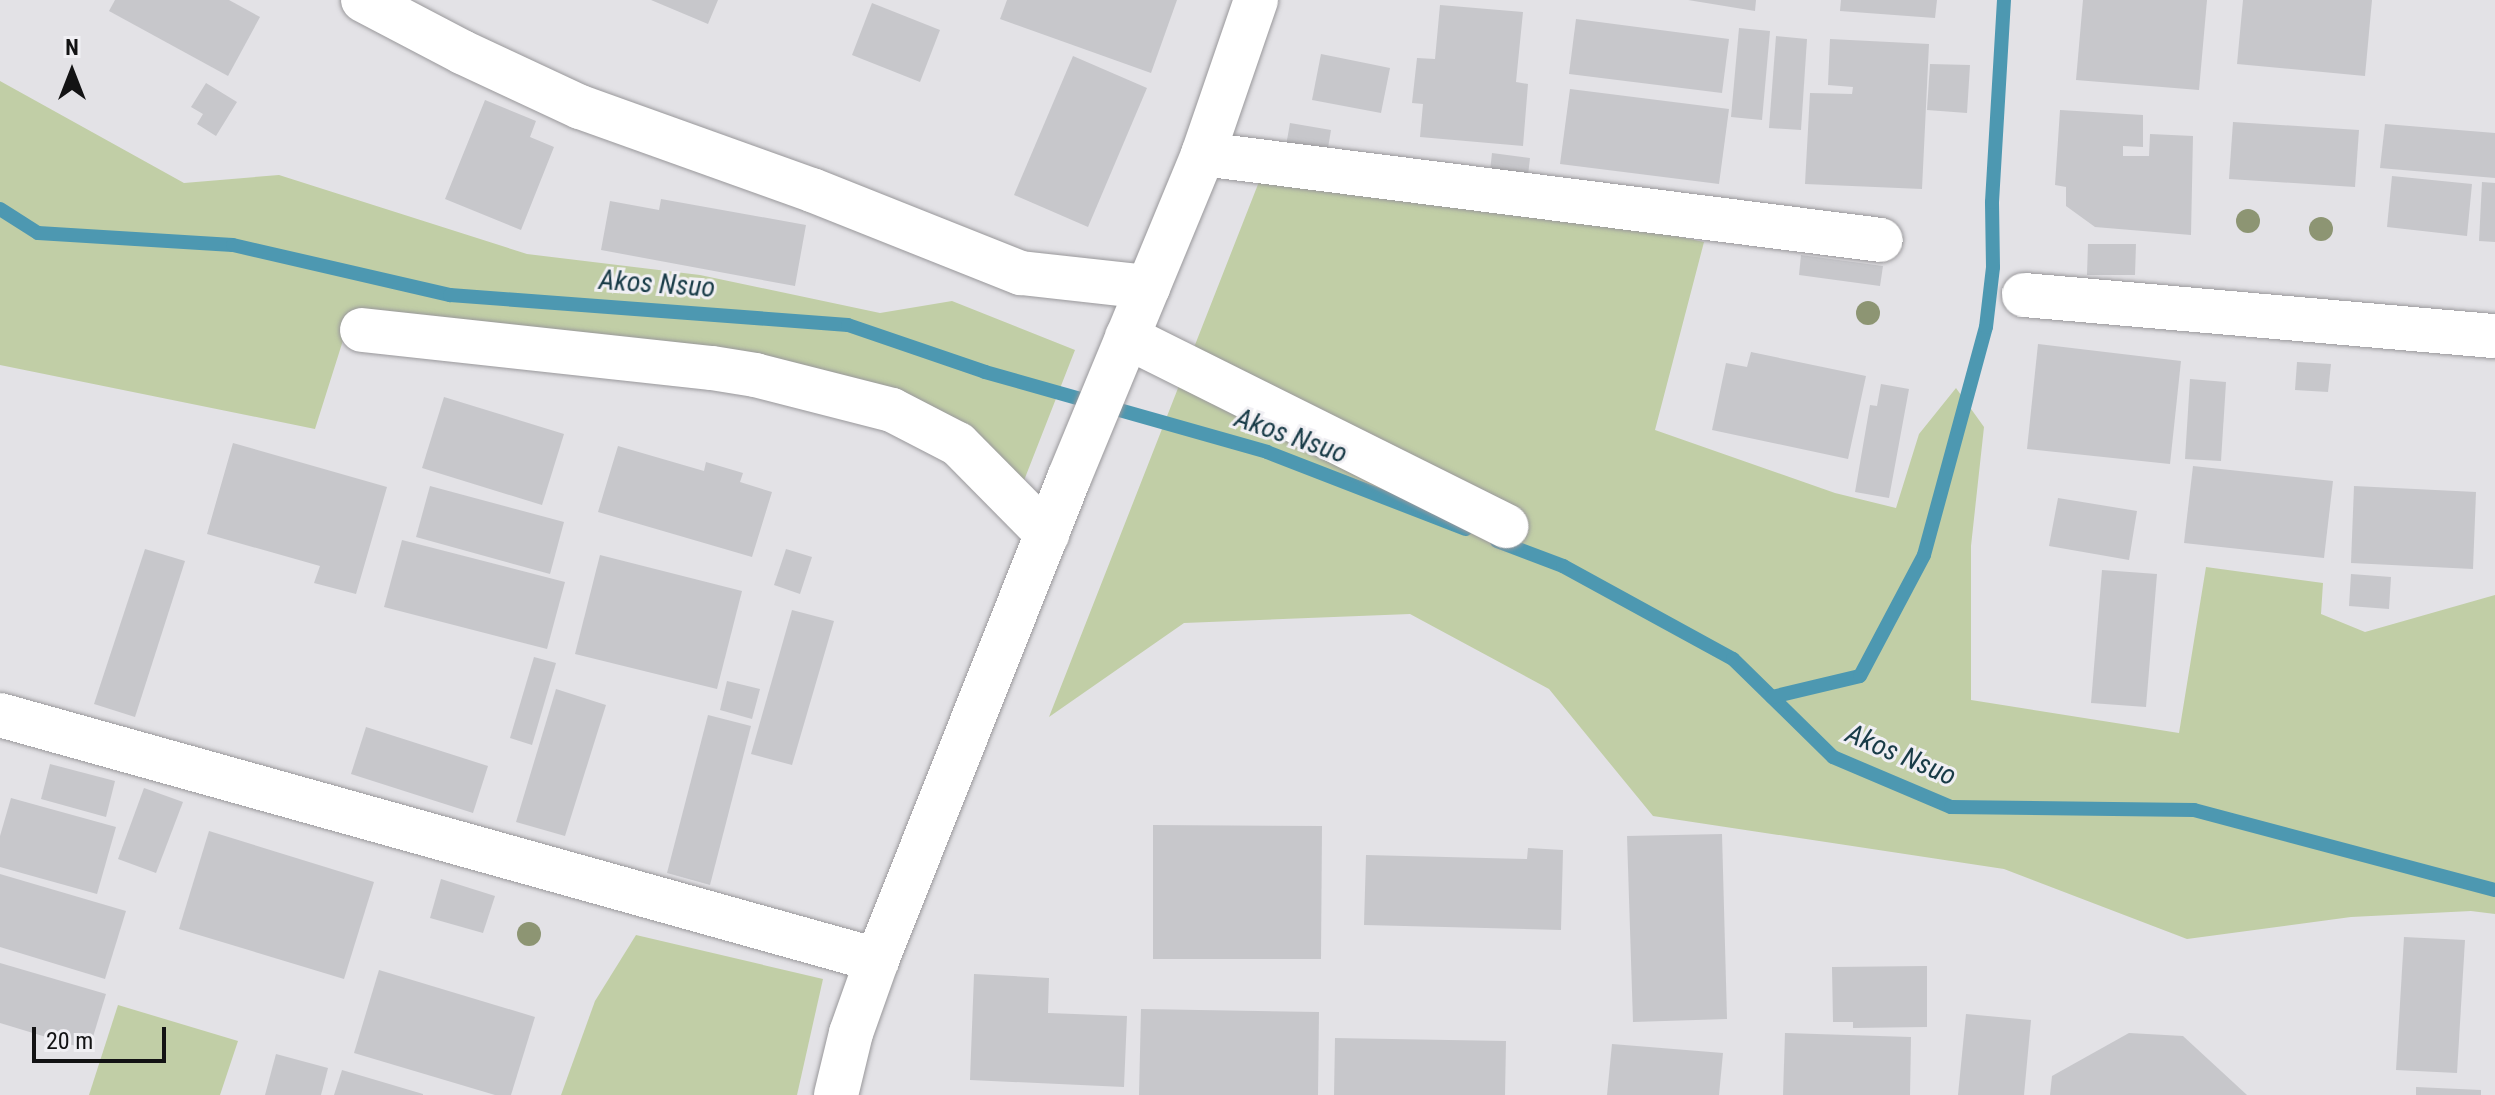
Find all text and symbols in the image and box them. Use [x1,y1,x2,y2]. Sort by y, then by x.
north arrow [32,32,112,112]
text: N [65,35,79,60]
water label: Akos Nsuo [598,263,716,305]
water label: Akos Nsuo [1231,401,1351,471]
water label: Akos Nsuo [1841,717,1961,793]
scale bar [36,1011,170,1061]
text: 20 m [46,1027,93,1055]

